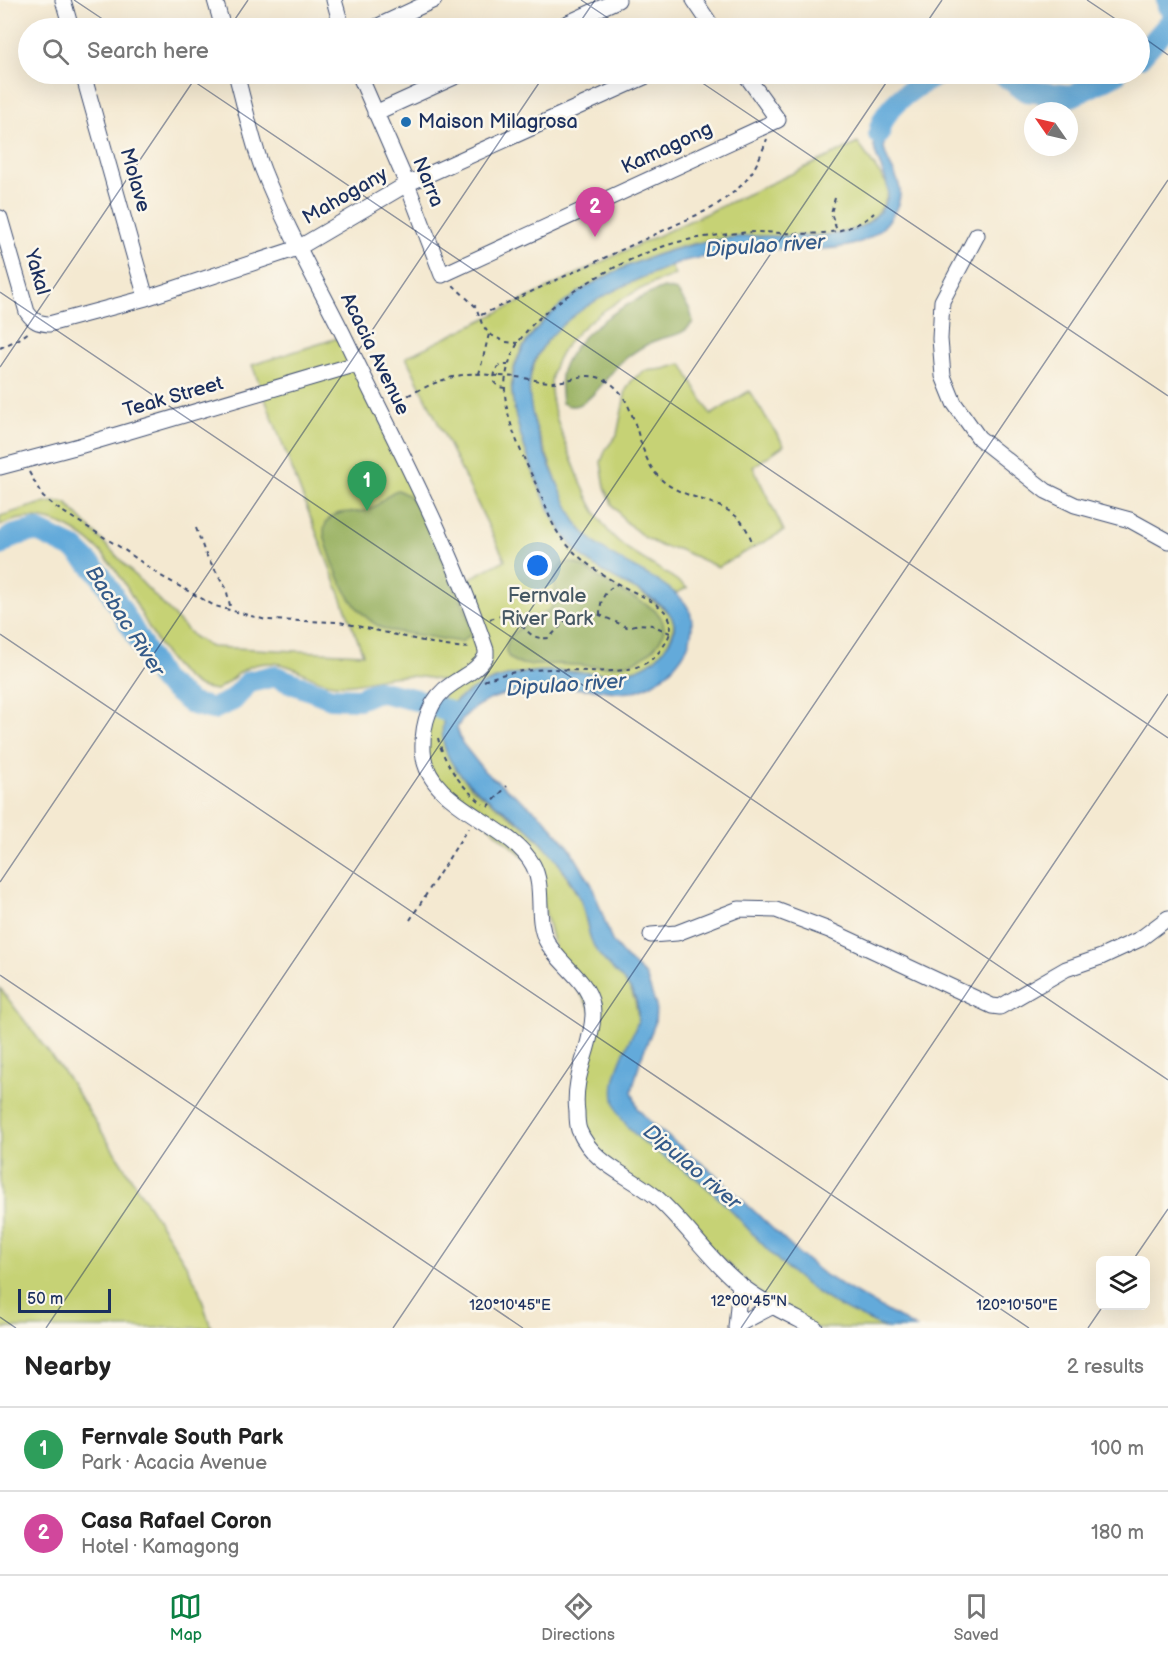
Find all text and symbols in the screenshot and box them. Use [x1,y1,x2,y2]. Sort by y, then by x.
search box [18,18,1150,84]
icon: search [39,35,72,68]
text: Search here [87,38,209,65]
north arrow [1024,102,1078,156]
place label: Maison Milagrosa [418,110,578,134]
marker: Maison Milagrosa [399,115,413,129]
street label: Kamagong [618,116,716,180]
street label: Molave [114,145,156,215]
street label: Narra [407,154,449,210]
street label: Mahogany [298,162,392,230]
pin: 2 [576,188,614,237]
water label: Dipulao river [704,229,827,263]
street label: Yakal [19,245,55,298]
street label: Acacia Avenue [335,289,415,419]
street label: Teak Street [120,371,226,423]
pin: 1 [348,462,386,511]
your location [523,551,552,580]
water label: Bacbac River [80,561,171,682]
park label: Fernvale River Park [501,584,593,631]
water label: Dipulao river [505,668,628,702]
water label: Dipulao river [638,1119,747,1216]
map controls [1096,1256,1150,1310]
button: layers [1096,1256,1150,1310]
scale bar [18,1286,111,1314]
text: 50 m [27,1290,63,1309]
text: 12°00'45"N [711,1292,787,1311]
text: 120°10'45"E [469,1296,551,1315]
text: 120°10'50"E [976,1296,1058,1315]
text: Nearby [24,1352,111,1383]
text: 2 results [1067,1355,1144,1379]
text: Fernvale South Park [81,1424,283,1451]
text: 1 [39,1437,48,1461]
text: 100 m [1091,1437,1144,1461]
text: Park · Acacia Avenue [81,1451,267,1475]
text: Casa Rafael Coron [81,1508,272,1535]
text: 2 [38,1521,49,1545]
text: 180 m [1091,1521,1144,1545]
text: Hotel · Kamagong [81,1535,239,1559]
tab: Map [169,1590,202,1645]
tab: Directions [541,1590,615,1645]
tab: Saved [954,1590,999,1645]

